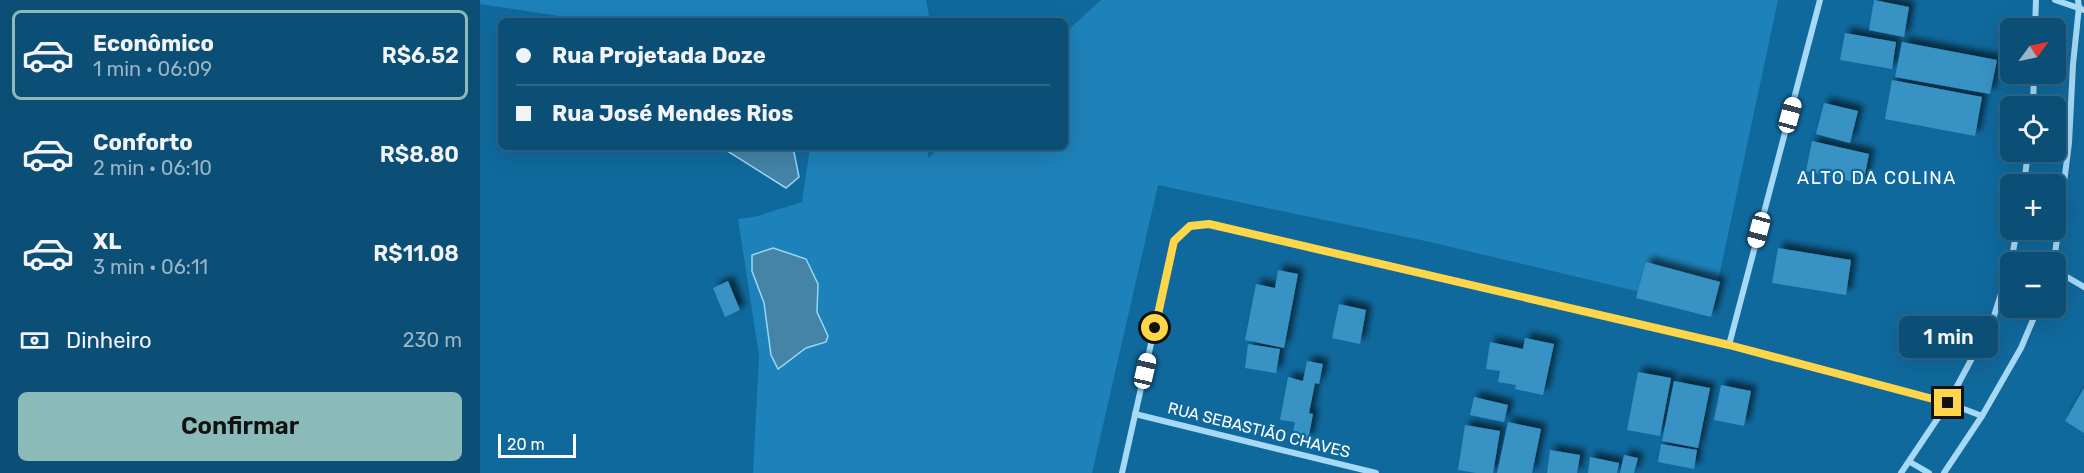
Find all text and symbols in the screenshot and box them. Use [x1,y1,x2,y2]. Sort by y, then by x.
north arrow [2000,18,2066,84]
map controls [2000,18,2066,318]
icon: car [21,28,75,82]
text: Econômico [93,30,214,57]
text: R$6.52 [382,42,459,69]
text: Rua Projetada Doze [552,42,766,69]
text: 1 min · 06:09 [93,57,212,81]
car [1777,95,1803,135]
button: locate [2000,96,2066,162]
text: Rua José Mendes Rios [552,100,793,127]
icon: car [21,127,75,181]
text: Conforto [93,129,193,156]
text: R$8.80 [380,141,459,168]
text: 2 min · 06:10 [93,156,212,180]
district label: ALTO DA COLINA [1797,167,1957,189]
button: + [2000,174,2066,240]
car [1746,210,1772,250]
icon: car [21,226,75,280]
text: XL [93,228,121,255]
text: R$11.08 [373,240,459,267]
button: − [2000,252,2066,318]
text: 3 min · 06:11 [93,255,208,279]
route start [1141,314,1168,341]
callout: 1 min [1898,316,1998,358]
icon: cash [18,324,51,357]
text: 1 min [1923,325,1974,349]
text: Dinheiro [66,327,152,354]
text: 230 m [403,328,462,352]
car [1132,351,1158,391]
route end [1934,389,1961,416]
button: Confirmar [18,392,462,461]
street label: RUA SEBASTIÃO CHAVES [1166,398,1352,462]
scale bar [498,431,576,458]
text: 20 m [507,435,545,454]

